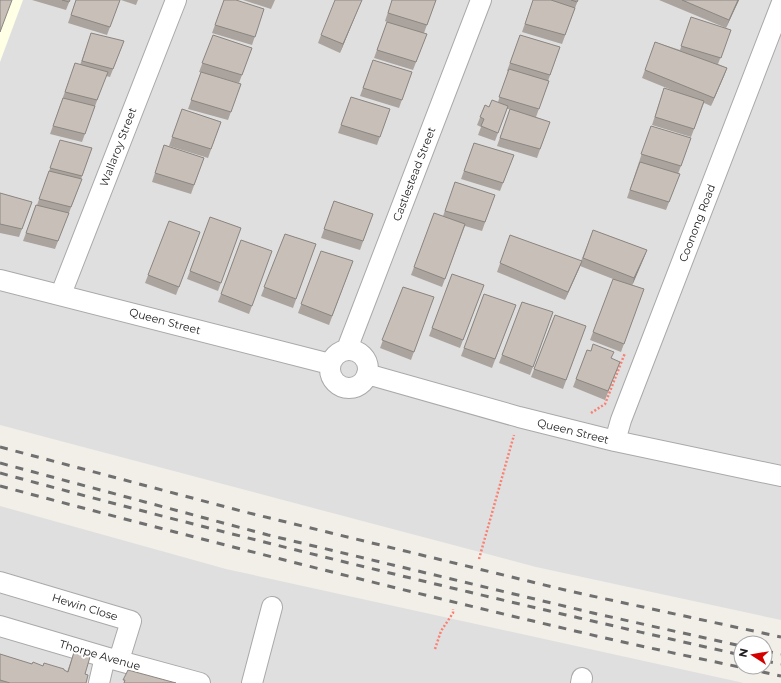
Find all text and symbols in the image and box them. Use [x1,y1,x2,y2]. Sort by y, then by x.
street label: Wallaroy Street [96,105,140,189]
street label: Castlestead Street [390,124,439,223]
street label: Coonong Road [676,182,718,264]
street label: Queen Street [128,305,203,337]
street label: Queen Street [536,415,611,447]
street label: Hewin Close [50,590,120,624]
north arrow [733,635,773,675]
street label: Thorpe Avenue [58,637,142,673]
text: N [735,647,751,659]

